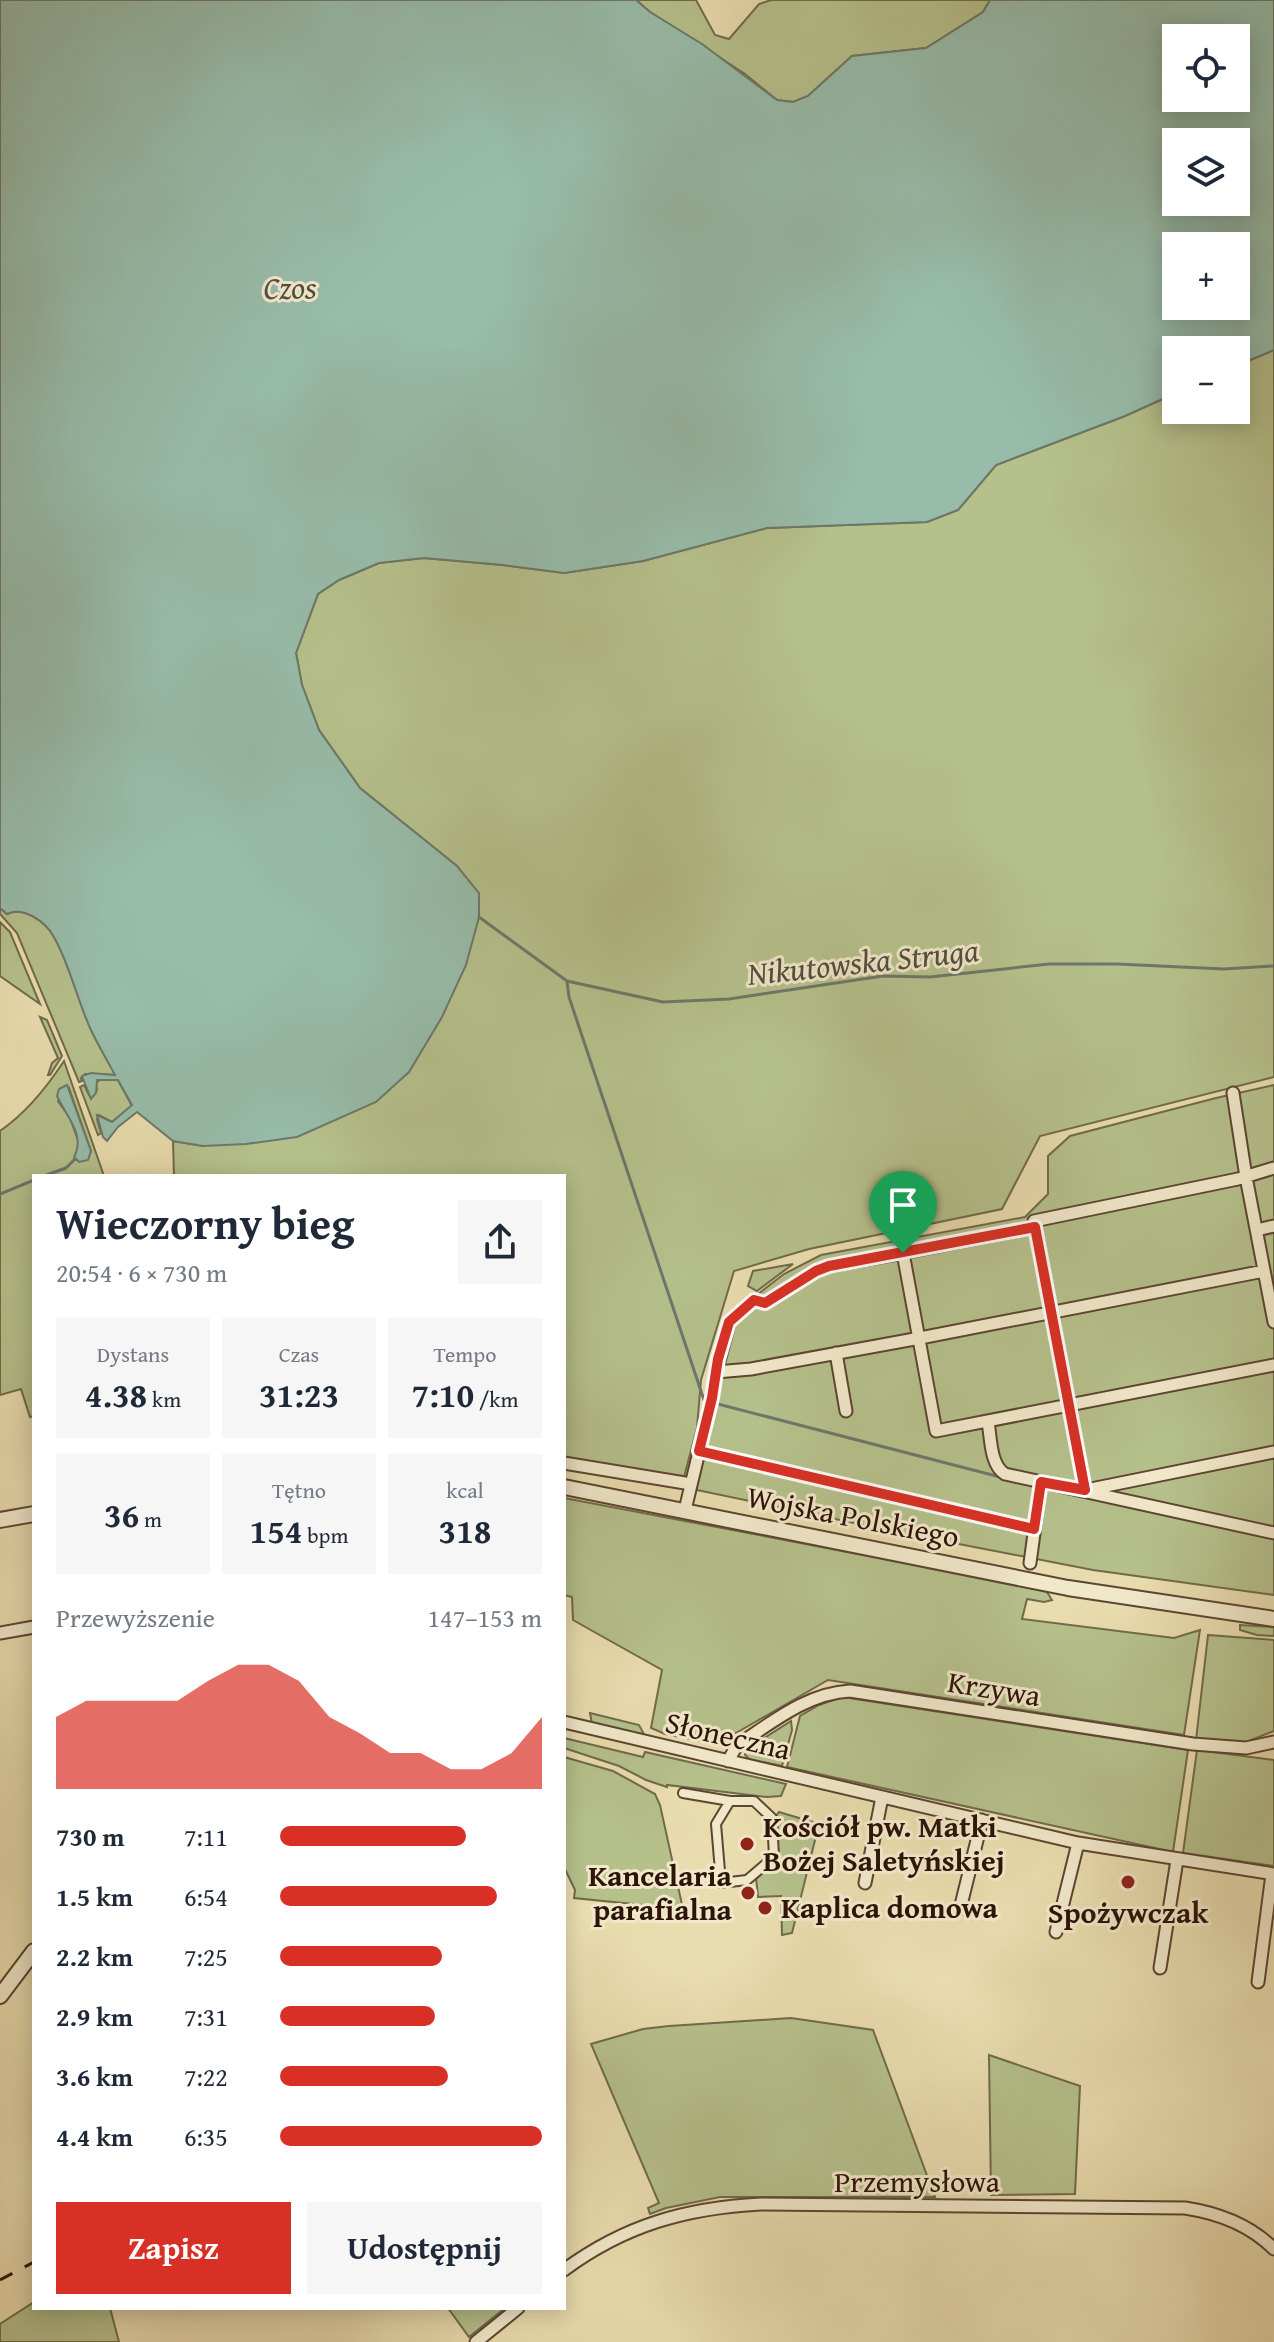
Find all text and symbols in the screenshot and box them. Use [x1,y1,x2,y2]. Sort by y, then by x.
map controls [1162,24,1250,424]
button: locate [1162,24,1250,112]
button: layers [1162,128,1250,216]
button: + [1162,232,1250,320]
water label: Czos [263,264,317,311]
button: − [1162,336,1250,424]
water label: Nikutowska Struga [744,926,981,997]
pin [869,1171,937,1253]
icon: arrive [881,1183,925,1227]
text: Wieczorny bieg [56,1191,354,1255]
button: share [458,1200,542,1284]
text: 20:54 · 6 × 730 m [56,1253,227,1292]
text: Dystans [97,1338,169,1370]
text: Czas [279,1338,319,1370]
text: Tempo [434,1338,496,1370]
text: 4.38 [85,1370,147,1419]
text: 31:23 [259,1370,339,1419]
text: 7:10 [412,1370,474,1419]
text: km [147,1383,181,1415]
text: /km [474,1383,518,1415]
text: Tętno [272,1474,326,1506]
text: kcal [446,1474,484,1506]
street label: Wojska Polskiego [743,1474,963,1558]
text: 36 [104,1490,139,1539]
text: m [139,1503,162,1535]
text: 154 [250,1506,302,1555]
text: 318 [439,1506,491,1555]
text: bpm [302,1519,348,1551]
text: Przewyższenie [56,1598,215,1637]
text: 147–153 m [428,1598,542,1637]
street label: Krzywa [945,1659,1044,1717]
street label: Słoneczna [661,1699,795,1771]
place label: Kościół pw. Matki Bożej Saletyńskiej [763,1804,1005,1882]
text: 730 m [56,1817,124,1856]
text: 7:11 [184,1817,228,1856]
marker: Kościół pw. Matki Bożej Saletyńskiej [738,1835,756,1853]
place label: Kancelaria parafialna [588,1853,733,1931]
marker: Spożywczak [1119,1873,1137,1891]
text: 1.5 km [56,1877,133,1916]
text: 6:54 [184,1877,228,1916]
marker: Kancelaria parafialna [739,1884,757,1902]
place label: Kaplica domowa [781,1885,998,1929]
place label: Spożywczak [1048,1890,1209,1934]
marker: Kaplica domowa [756,1899,774,1917]
text: 2.2 km [56,1937,133,1976]
text: 7:25 [184,1937,228,1976]
text: 2.9 km [56,1997,133,2036]
text: 7:31 [184,1997,228,2036]
text: 3.6 km [56,2057,133,2096]
text: 7:22 [184,2057,228,2096]
text: 4.4 km [56,2117,133,2156]
text: 6:35 [184,2117,228,2156]
street label: Przemysłowa [834,2159,1000,2203]
button: Zapisz [56,2202,291,2294]
button: Udostępnij [307,2202,542,2294]

